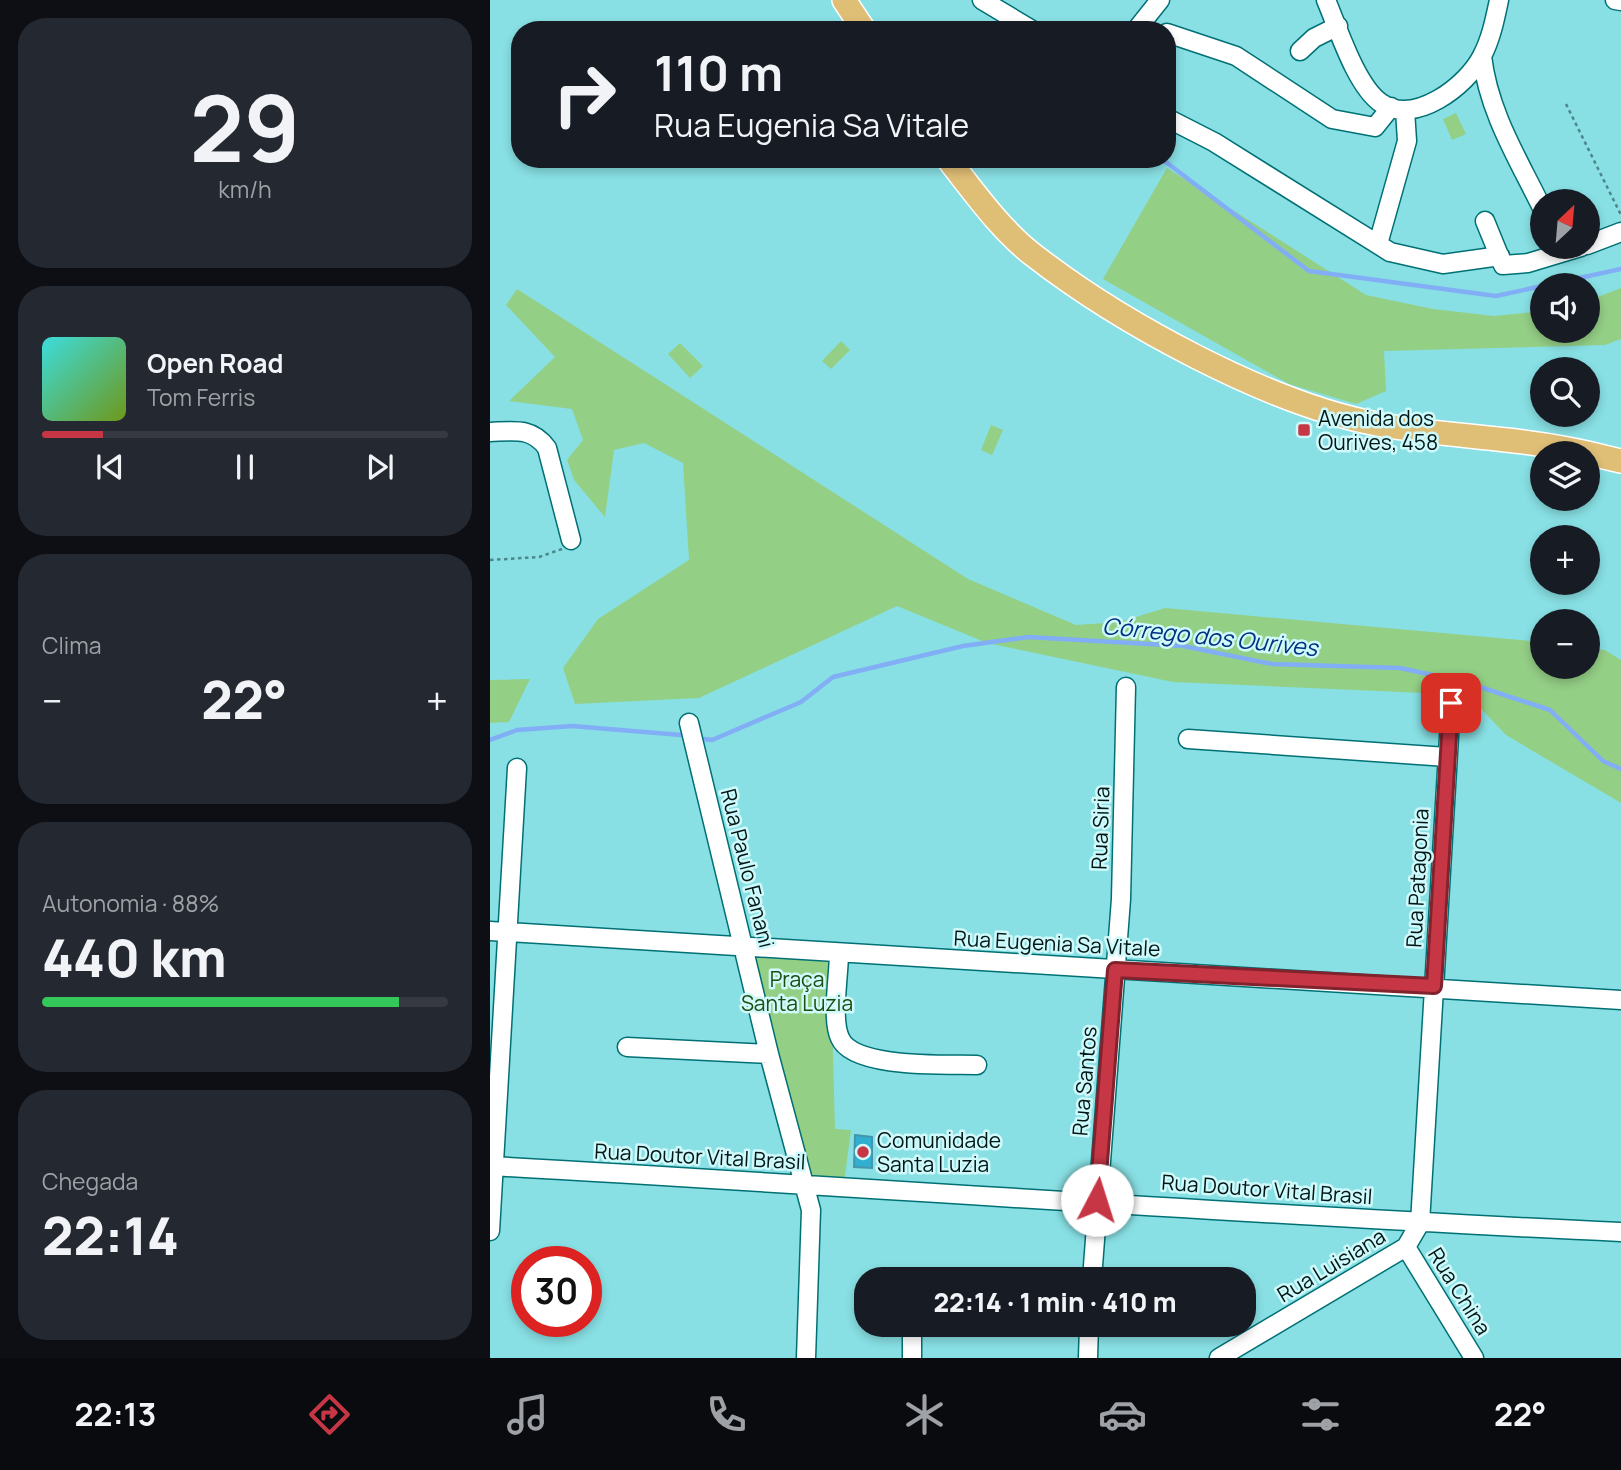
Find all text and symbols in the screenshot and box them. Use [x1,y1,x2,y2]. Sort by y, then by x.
text: 110 m [654,39,783,106]
icon: right [539,49,630,140]
text: 29 [190,65,300,189]
text: Rua Eugenia Sa Vitale [654,103,969,147]
text: km/h [218,173,272,205]
north arrow [1530,189,1600,259]
map controls [1530,189,1600,679]
button: sound [1530,273,1600,343]
text: Open Road [147,345,283,381]
button: search [1530,357,1600,427]
text: Tom Ferris [147,381,255,413]
place label: Avenida dos Ourives, 458 [1318,404,1438,456]
marker: Avenida dos Ourives, 458 [1296,422,1312,438]
button: layers [1530,441,1600,511]
icon: previous [91,448,129,486]
icon: pause [226,448,264,486]
icon: next [361,448,399,486]
button: + [1530,525,1600,595]
water label: Córrego dos Ourives [1101,609,1321,663]
button: − [1530,609,1600,679]
text: Clima [42,629,101,661]
text: 22° [201,664,287,735]
pin [1421,673,1481,733]
text: − [42,674,63,726]
text: + [426,674,448,726]
icon: arrive [1432,684,1470,722]
street label: Rua Paulo Fanani [715,786,781,950]
street label: Rua Siria [1085,786,1115,870]
street label: Rua Patagonia [1399,808,1435,948]
text: Autonomia · 88% [42,887,219,919]
text: 440 km [42,922,227,993]
street label: Rua Eugenia Sa Vitale [953,924,1161,962]
park label: Praça Santa Luzia [741,965,853,1017]
street label: Rua Santos [1065,1025,1103,1137]
place label: Comunidade Santa Luzia [877,1126,1001,1178]
street label: Rua Doutor Vital Brasil [594,1136,806,1176]
marker: Comunidade Santa Luzia [855,1144,871,1160]
position arrow [1060,1163,1134,1237]
text: Chegada [42,1165,138,1197]
street label: Rua Doutor Vital Brasil [1160,1168,1374,1210]
text: 22:14 [42,1200,179,1271]
street label: Rua Luisiana [1272,1222,1390,1308]
street label: Rua China [1422,1242,1498,1340]
speed limit sign: 30 [511,1246,602,1337]
text: 22:14 · 1 min · 410 m [933,1284,1177,1320]
icon: directions [305,1390,354,1439]
icon: music [503,1390,552,1439]
icon: phone [702,1390,751,1439]
icon: climate [900,1390,949,1439]
icon: car [1098,1390,1147,1439]
icon: filters [1296,1390,1345,1439]
text: 22:13 [75,1392,156,1436]
text: 22° [1494,1392,1546,1436]

